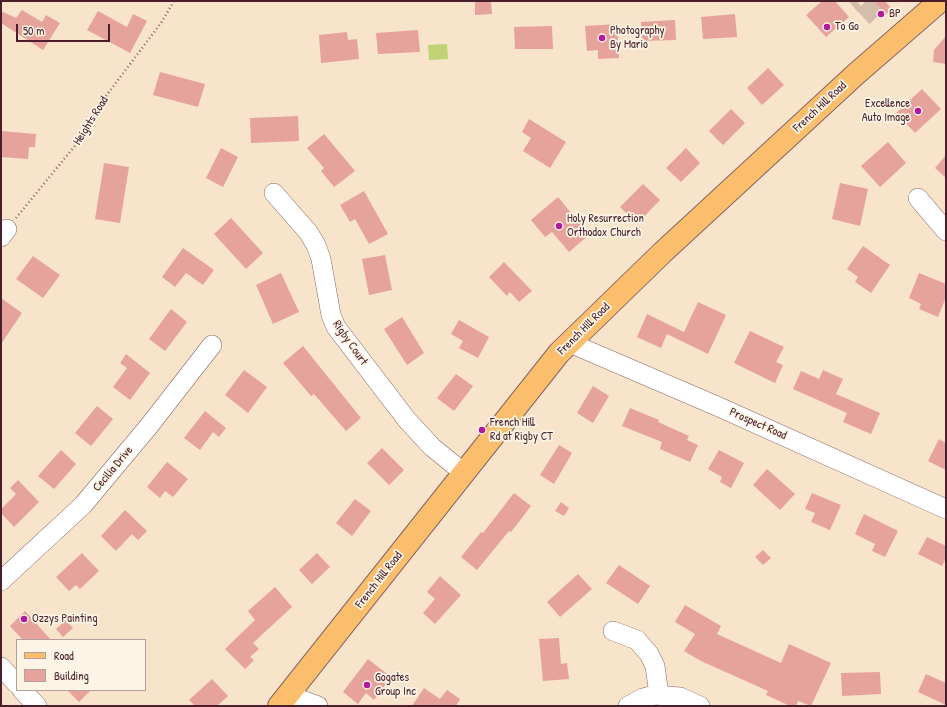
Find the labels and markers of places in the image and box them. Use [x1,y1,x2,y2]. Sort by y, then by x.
place label: BP [889,7,901,21]
marker: BP [876,9,886,19]
place label: To Go [835,20,859,34]
marker: To Go [822,22,832,32]
place label: Photography By Mario [610,24,665,52]
marker: Photography By Mario [597,33,607,43]
place label: Excellence Auto Image [862,97,910,125]
marker: Excellence Auto Image [913,106,923,116]
place label: Holy Resurrection Orthodox Church [567,212,644,240]
marker: Holy Resurrection Orthodox Church [554,221,564,231]
place label: French Hill Rd at Rigby CT [490,416,553,444]
marker: French Hill Rd at Rigby CT [477,425,487,435]
place label: Ozzys Painting [32,612,98,626]
marker: Ozzys Painting [19,614,29,624]
place label: Gogates Group Inc [375,671,416,699]
marker: Gogates Group Inc [362,680,372,690]

